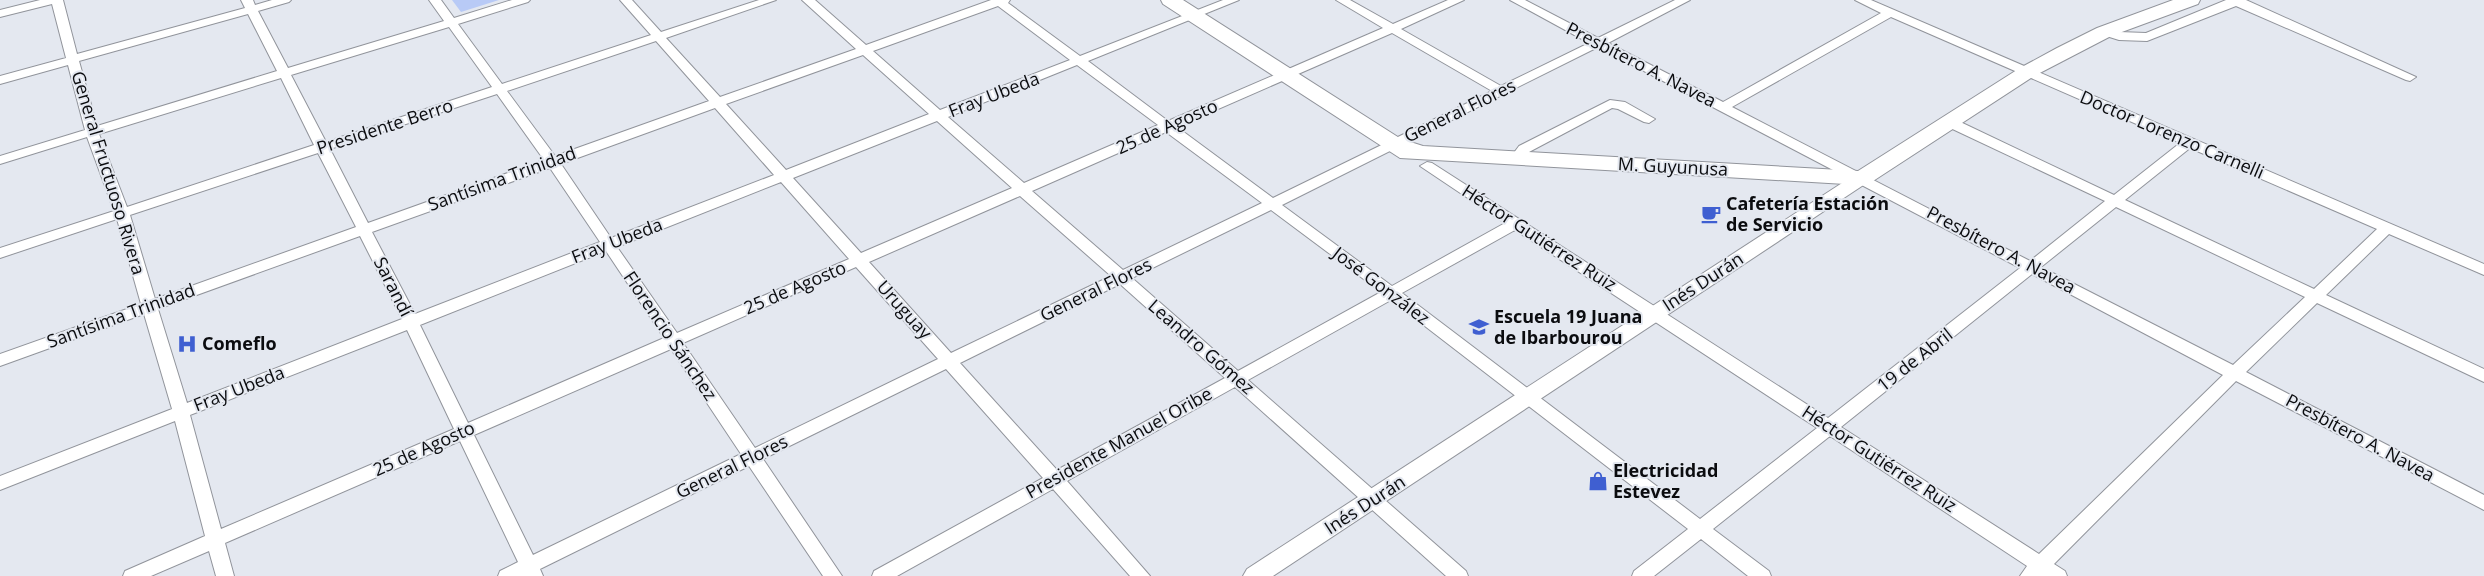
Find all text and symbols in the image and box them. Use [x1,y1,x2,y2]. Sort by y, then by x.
street label: Presbítero A. Navea [1562,16,1721,112]
street label: Fray Ubeda [945,66,1043,122]
street label: General Fructuoso Rivera [67,68,151,277]
street label: General Flores [1400,73,1519,148]
street label: Doctor Lorenzo Carnelli [2077,84,2268,184]
street label: Presidente Berro [313,93,456,159]
street label: 25 de Agosto [1112,93,1221,159]
street label: Santísima Trinidad [424,140,579,216]
street label: M. Guyunusa [1617,151,1729,181]
street label: Héctor Gutiérrez Ruiz [1458,178,1621,296]
place label: Cafetería Estación de Servicio [1726,191,1889,236]
street label: Presbítero A. Navea [1923,200,2080,299]
cafe icon: Cafetería Estación de Servicio [1700,203,1722,225]
street label: Fray Ubeda [568,212,666,268]
street label: José González [1327,240,1435,330]
street label: Inés Durán [1657,246,1748,316]
street label: General Flores [1036,252,1155,327]
street label: Sarandí [369,253,419,321]
street label: 25 de Agosto [740,255,849,319]
street label: Florencio Sánchez [619,266,723,405]
street label: Uruguay [872,275,938,345]
street label: Santísima Trinidad [43,277,198,353]
street label: Leandro Gómez [1143,293,1260,399]
place label: Escuela 19 Juana de Ibarbourou [1494,304,1642,349]
school or university icon: Escuela 19 Juana de Ibarbourou [1468,316,1490,338]
street label: 19 de Abril [1872,322,1957,396]
place label: Comeflo [202,331,277,355]
hospital icon: Comeflo [176,333,198,355]
street label: Fray Ubeda [190,360,288,416]
street label: Presidente Manuel Oribe [1021,381,1216,503]
street label: Presbítero A. Navea [2282,388,2439,487]
street label: Héctor Gutiérrez Ruiz [1798,399,1961,517]
street label: 25 de Agosto [369,415,478,481]
street label: General Flores [672,429,791,504]
place label: Electricidad Estevez [1613,458,1718,503]
street label: Inés Durán [1319,469,1410,539]
shop icon: Electricidad Estevez [1587,470,1609,492]

